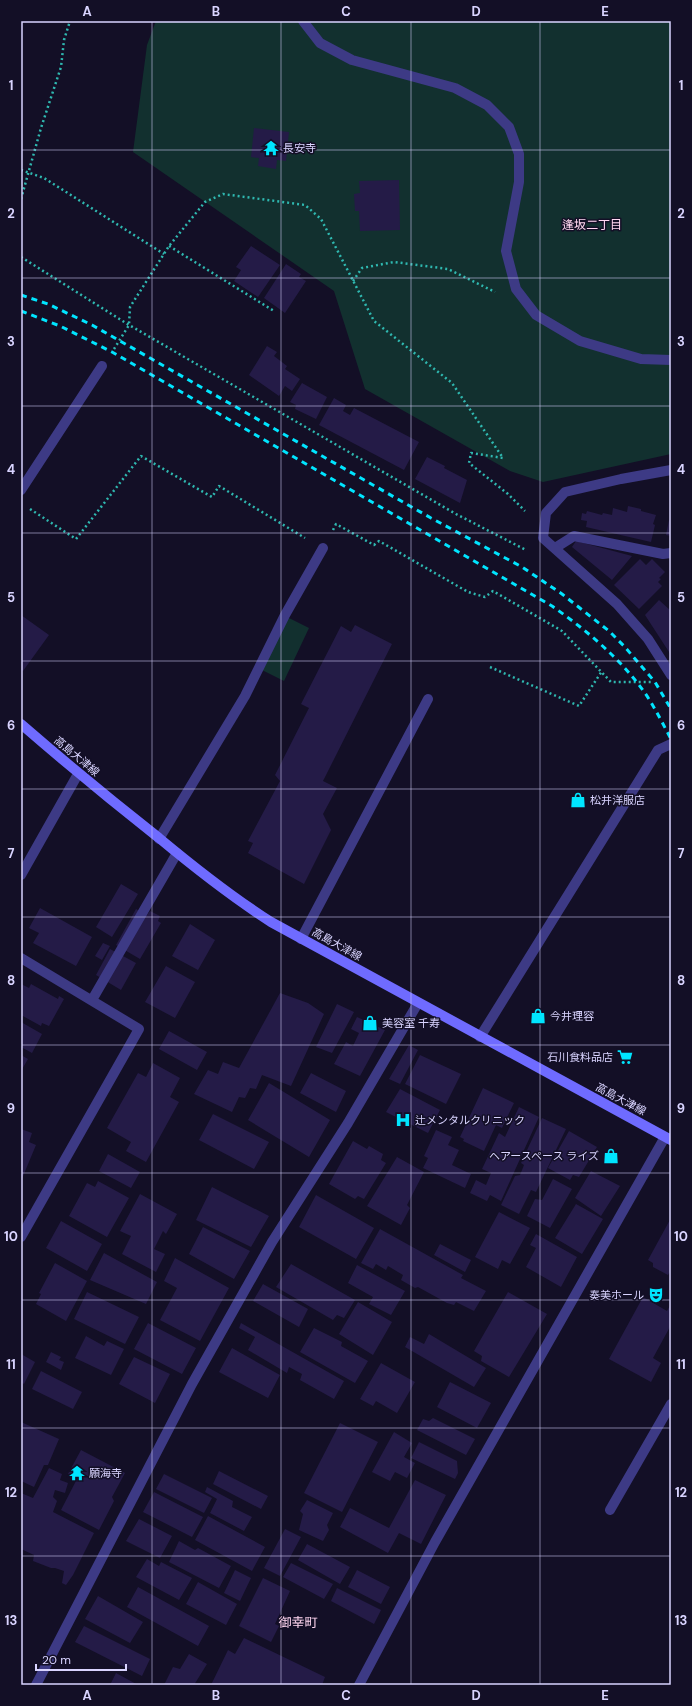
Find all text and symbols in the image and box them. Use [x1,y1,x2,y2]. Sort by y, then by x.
text: A [82,3,92,20]
text: B [212,3,220,20]
text: C [341,3,351,20]
text: D [471,3,481,20]
text: E [601,3,609,20]
text: 1 [9,77,13,94]
text: 1 [679,77,683,94]
temple icon: 長安寺 [262,139,280,157]
place label: 長安寺 [283,141,316,155]
text: 2 [7,205,15,222]
text: 2 [677,205,685,222]
district label: 逢坂二丁目 [562,217,622,233]
text: 3 [7,333,15,350]
text: 3 [677,333,685,350]
text: 4 [7,461,15,478]
text: 4 [677,461,685,478]
text: 5 [7,589,15,606]
text: 5 [677,589,685,606]
text: 6 [7,717,15,734]
text: 6 [677,717,685,734]
street label: 高島大津線 [51,733,103,779]
shop icon: 松井洋服店 [569,791,587,809]
place label: 松井洋服店 [590,793,645,807]
text: 7 [8,845,15,862]
text: 7 [678,845,685,862]
street label: 高島大津線 [310,925,364,963]
text: 8 [7,972,15,989]
text: 8 [677,972,685,989]
shop icon: 今井理容 [529,1007,547,1025]
place label: 今井理容 [550,1009,594,1023]
shop icon: 美容室 千寿 [361,1014,379,1032]
place label: 美容室 千寿 [382,1016,440,1030]
supermarket icon: 石川食料品店 [616,1048,634,1066]
place label: 石川食料品店 [547,1050,613,1064]
street label: 高島大津線 [593,1080,649,1118]
text: 9 [7,1100,15,1117]
text: 9 [677,1100,685,1117]
hospital icon: 辻メンタルクリニック [394,1111,412,1129]
place label: 辻メンタルクリニック [415,1113,525,1127]
shop icon: ヘアースペース ライズ [602,1147,620,1165]
place label: ヘアースペース ライズ [489,1149,599,1163]
text: 10 [4,1228,18,1245]
text: 10 [674,1228,688,1245]
theatre icon: 奏美ホール [647,1286,665,1304]
place label: 奏美ホール [589,1288,644,1302]
text: 11 [6,1356,16,1373]
text: 11 [676,1356,686,1373]
temple icon: 願海寺 [68,1464,86,1482]
place label: 願海寺 [89,1466,122,1480]
text: 12 [5,1484,17,1501]
text: 12 [675,1484,687,1501]
text: 13 [5,1612,17,1629]
text: 13 [675,1612,687,1629]
district label: 御幸町 [278,1614,318,1631]
scale bar [36,1646,126,1672]
text: 20 m [42,1652,71,1668]
text: A [82,1687,92,1704]
text: B [212,1687,220,1704]
text: C [341,1687,351,1704]
text: D [471,1687,481,1704]
text: E [601,1687,609,1704]

